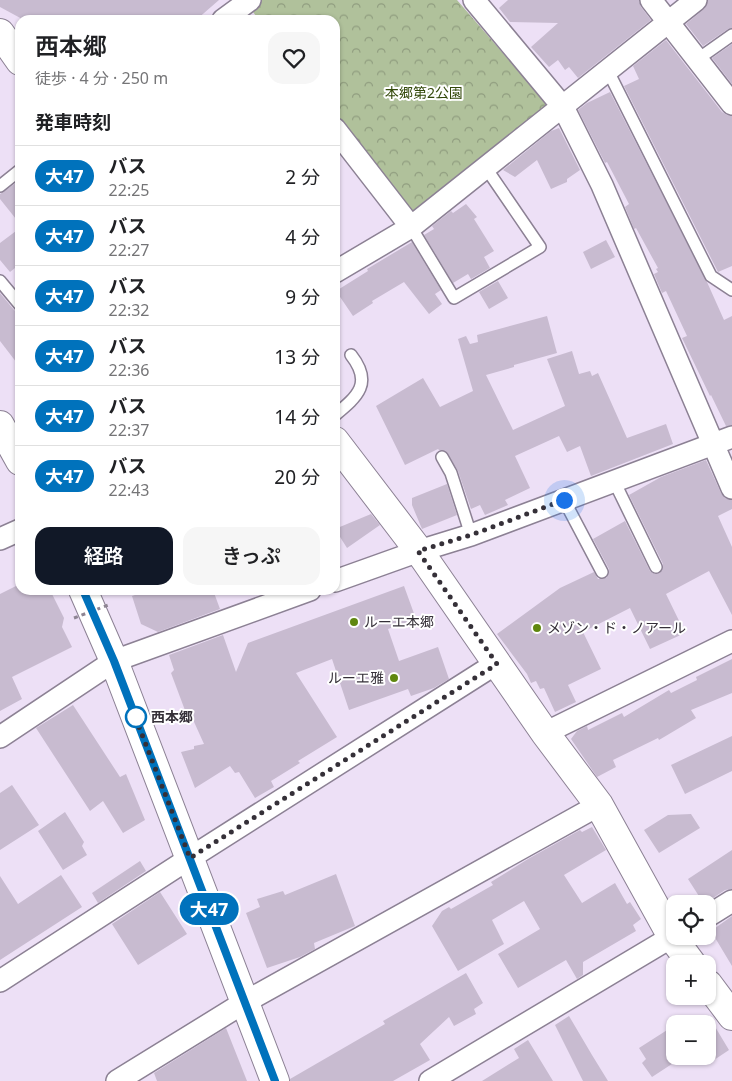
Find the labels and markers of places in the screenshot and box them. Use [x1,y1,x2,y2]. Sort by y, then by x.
place label: ルーエ本郷 [364,612,434,631]
marker: ルーエ本郷 [348,616,360,628]
place label: メゾン・ド・ノアール [547,618,686,637]
marker: メゾン・ド・ノアール [531,622,543,634]
place label: ルーエ雅 [328,668,384,687]
marker: ルーエ雅 [388,672,400,684]
marker: 西本郷 [125,706,147,728]
place label: 西本郷 [151,707,193,726]

